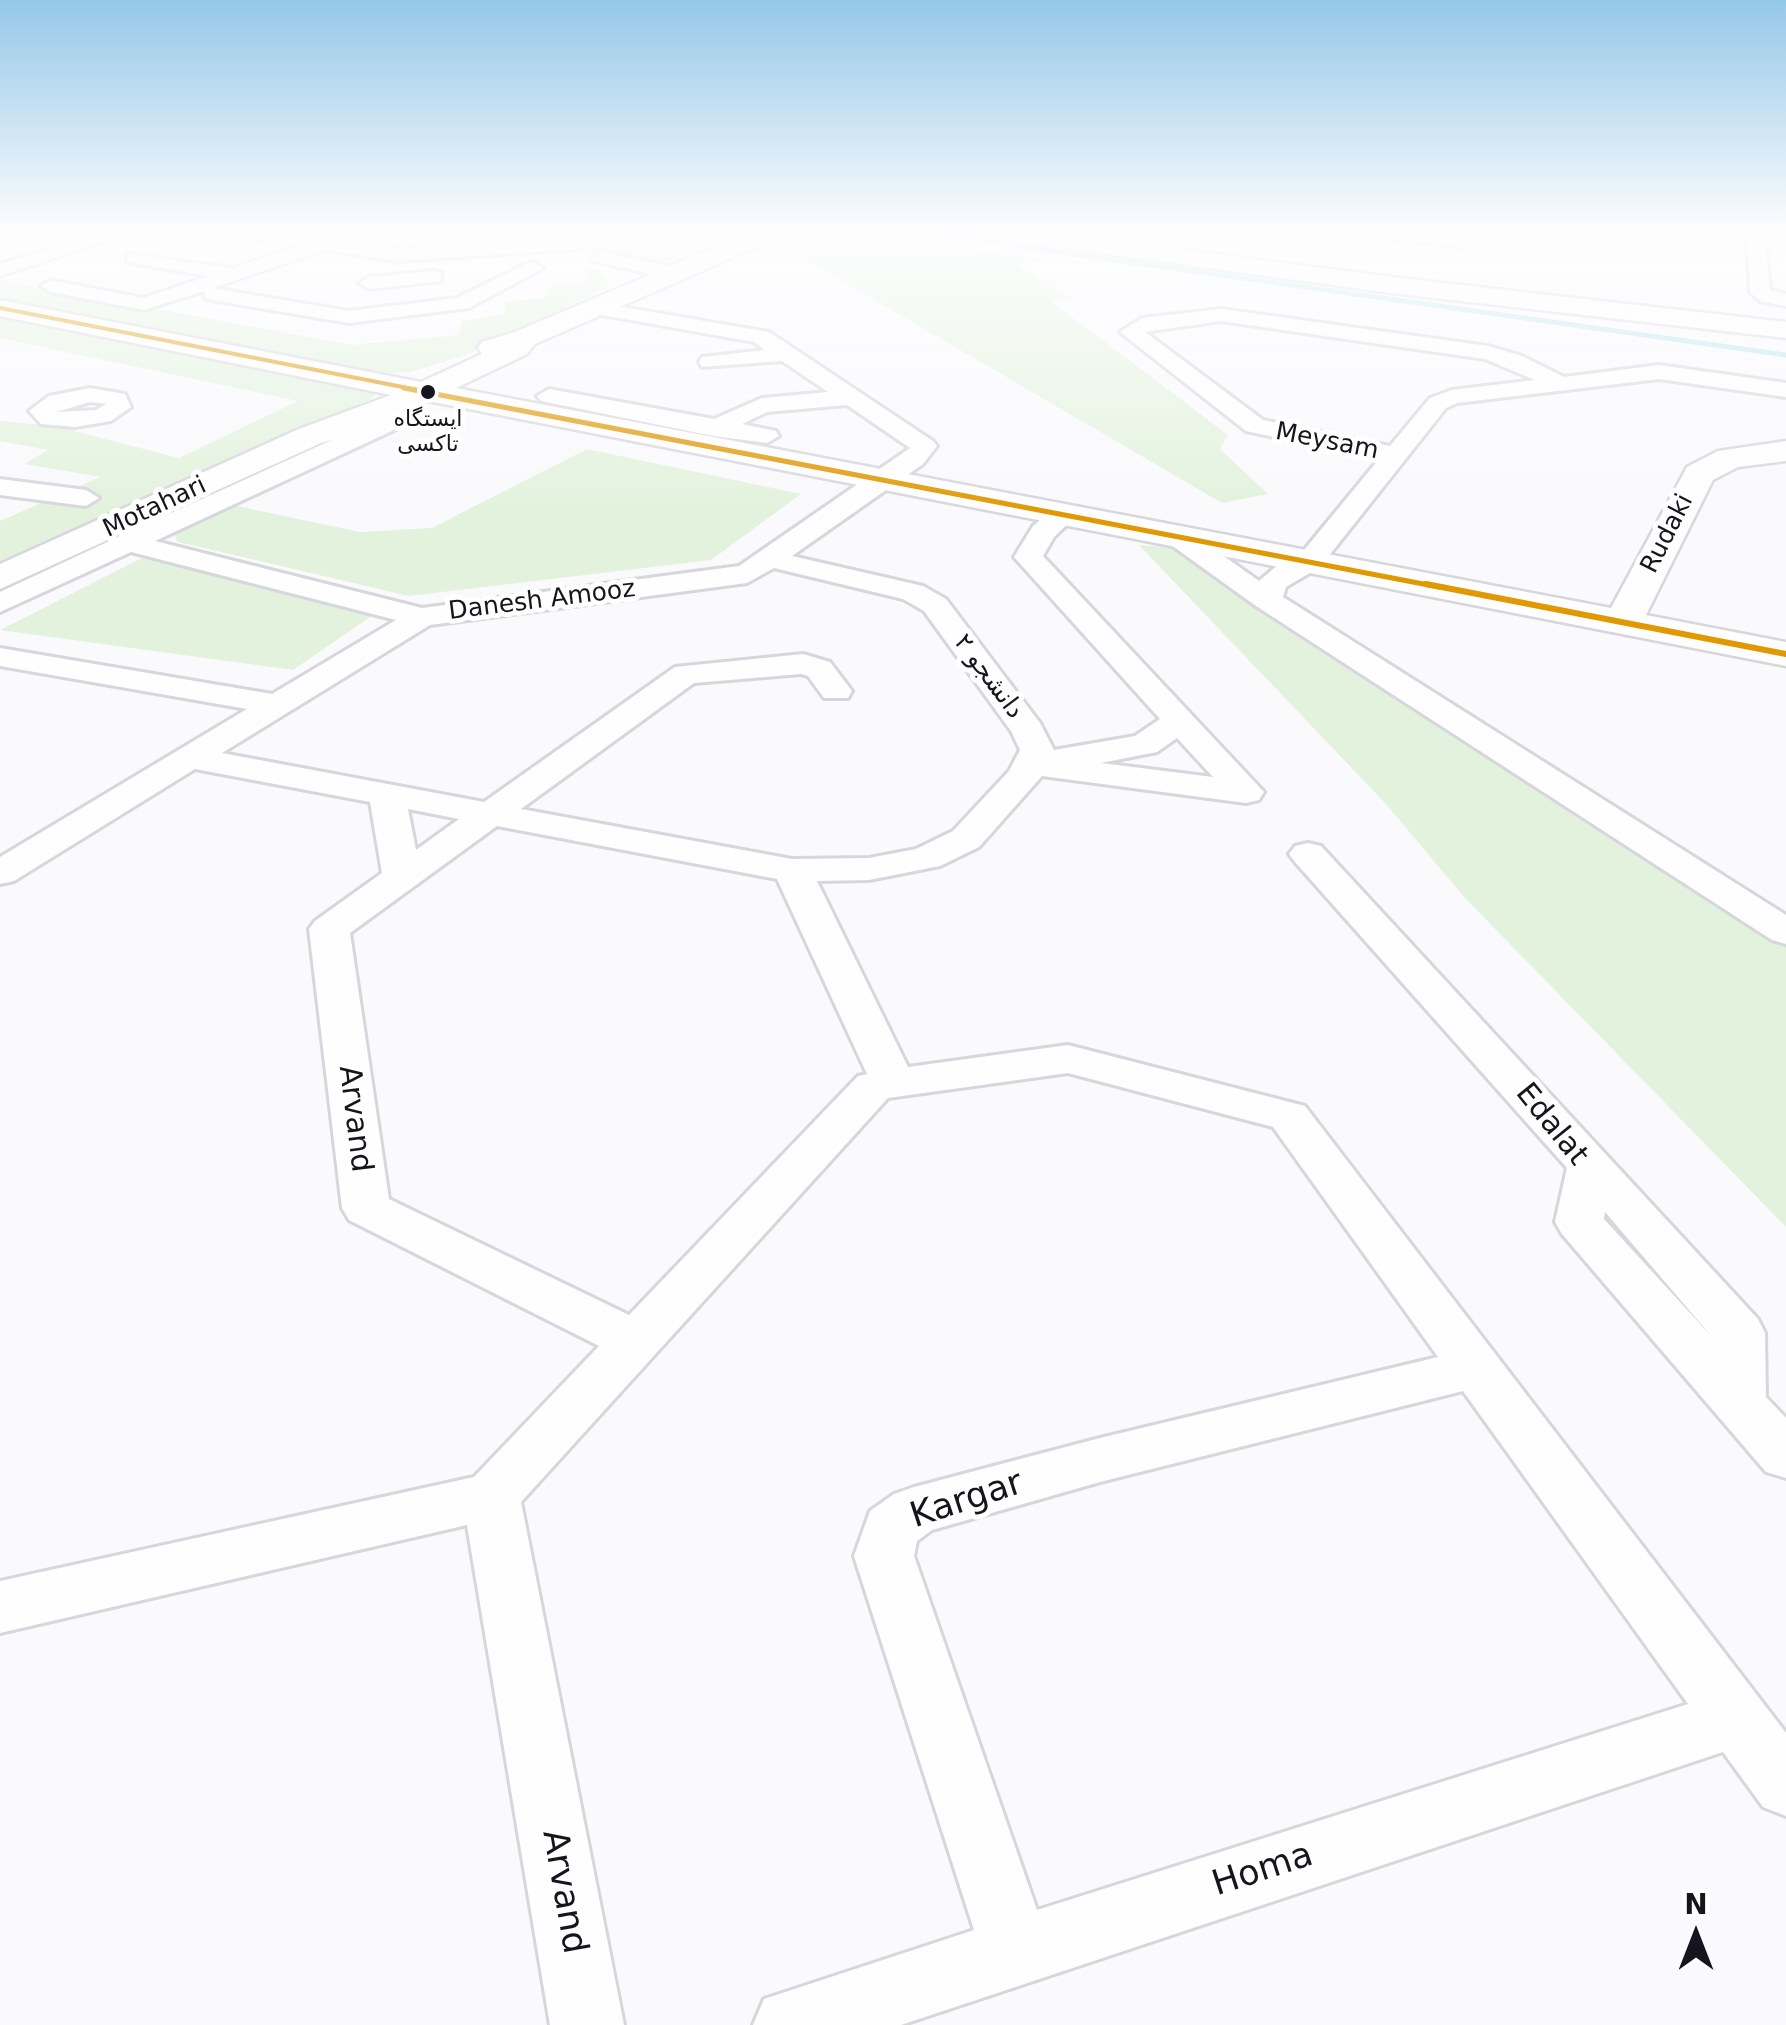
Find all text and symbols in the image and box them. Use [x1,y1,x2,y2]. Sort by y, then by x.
marker: ایستگاه تاکسی [418,382,438,402]
place label: ایستگاه تاکسی [394,407,462,458]
street label: Meysam [1273,417,1381,467]
street label: Motahari [99,471,211,545]
street label: Rudaki [1635,489,1701,579]
street label: Danesh Amooz [447,575,637,627]
street label: دانشجو ۲ [947,629,1029,725]
street label: Arvand [330,1064,378,1174]
street label: Edalat [1507,1077,1595,1173]
street label: Kargar [906,1463,1028,1539]
street label: Arvand [531,1827,595,1957]
street label: Homa [1207,1835,1319,1907]
north arrow [1646,1885,1746,1985]
text: N [1684,1888,1708,1921]

